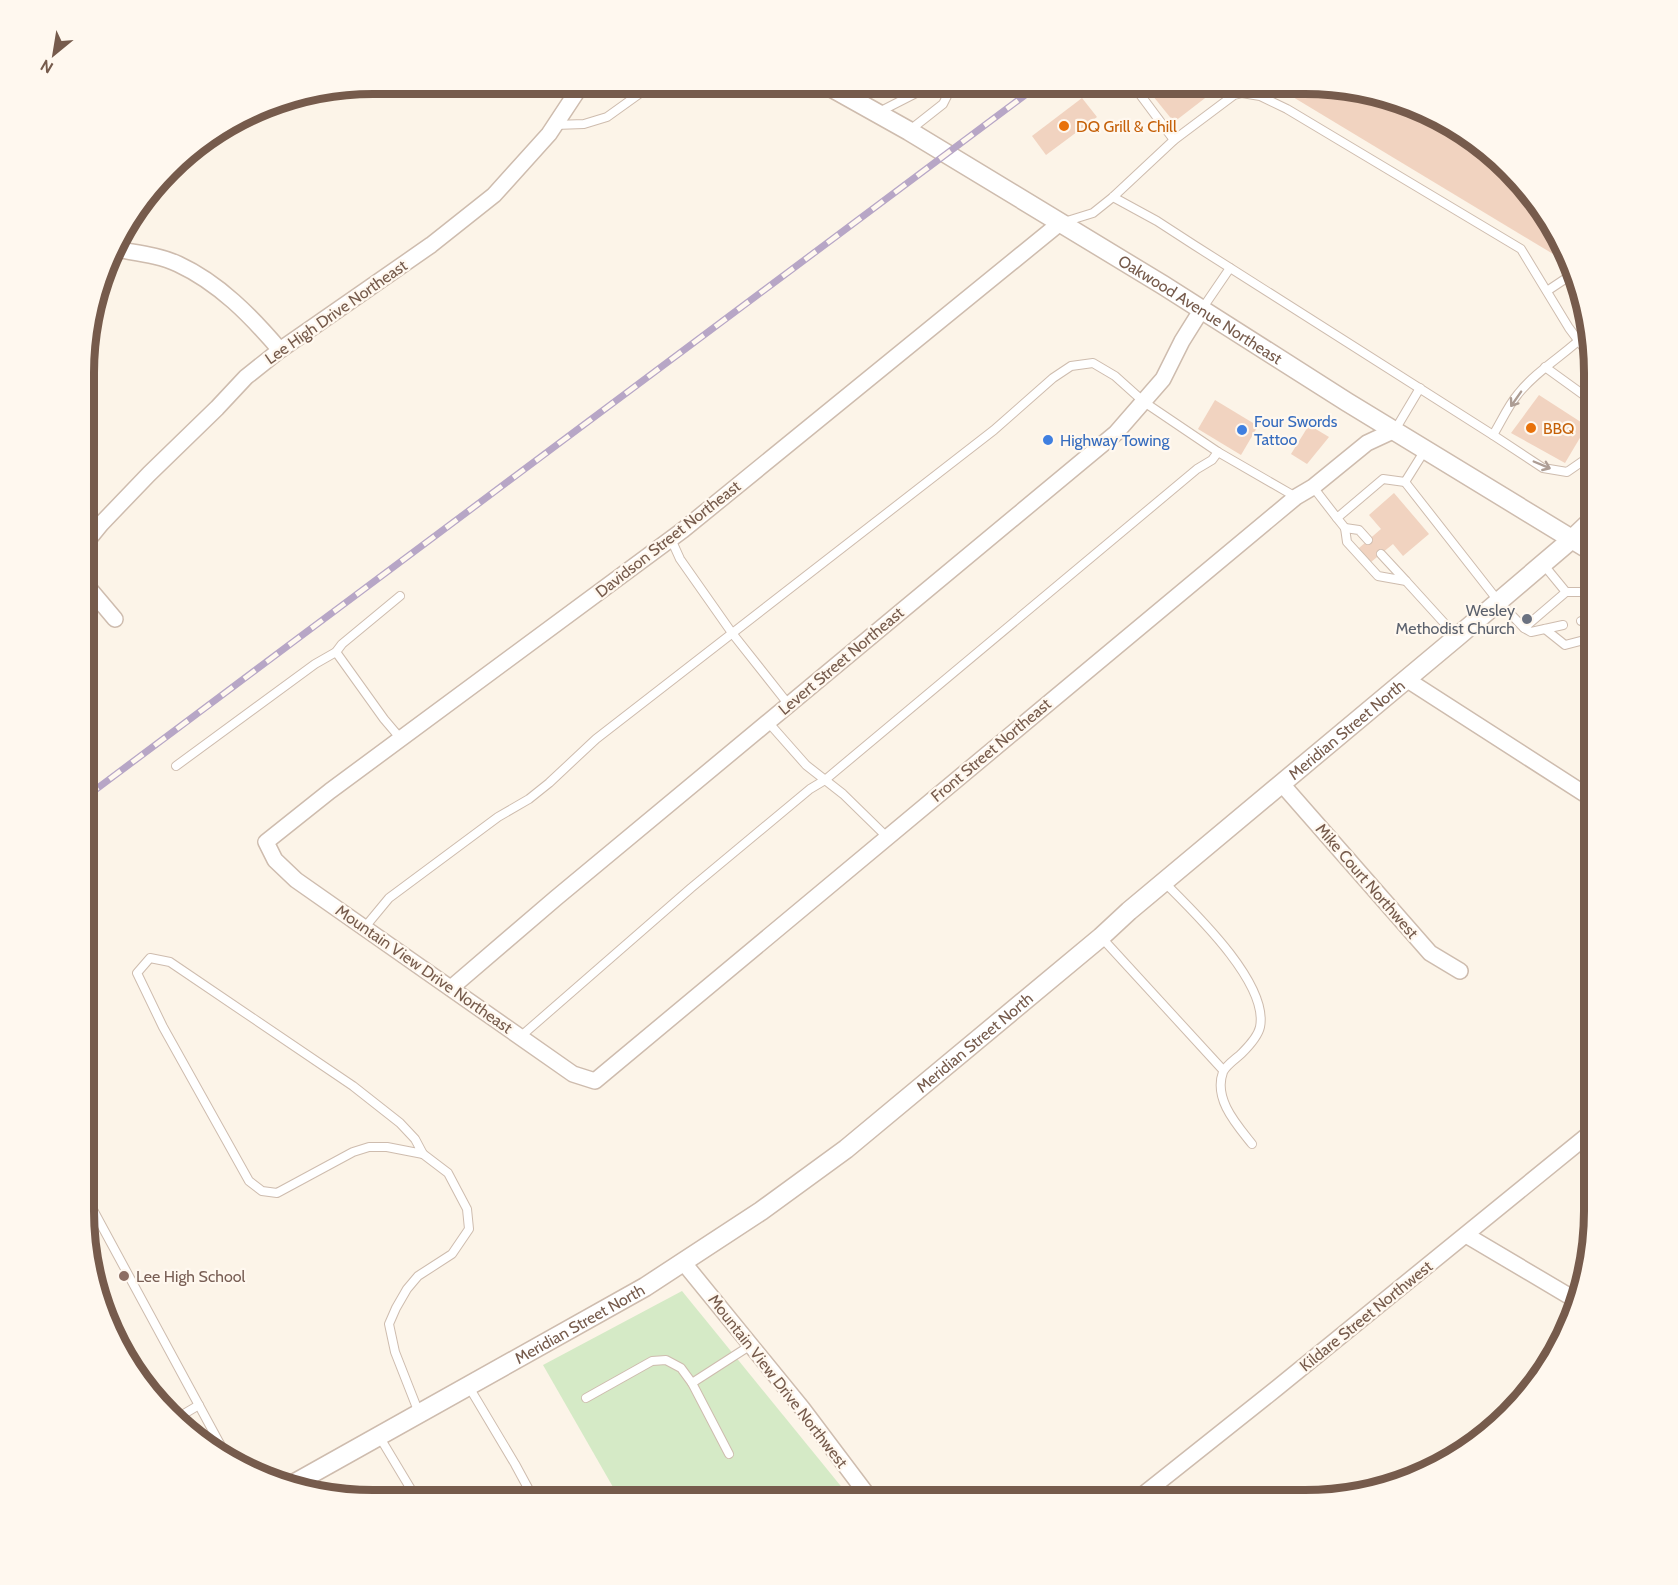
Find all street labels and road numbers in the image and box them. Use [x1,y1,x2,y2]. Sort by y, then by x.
street label: Oakwood Avenue Northeast [1115,251,1287,368]
street label: Lee High Drive Northeast [261,255,411,368]
street label: Davidson Street Northeast [592,476,745,601]
street label: Levert Street Northeast [775,603,908,719]
street label: Meridian Street North [1284,675,1408,784]
street label: Front Street Northeast [927,694,1055,806]
street label: Mike Court Northwest [1312,820,1423,943]
street label: Mountain View Drive Northeast [332,901,517,1038]
street label: Meridian Street North [912,988,1037,1096]
street label: Kildare Street Northwest [1296,1256,1437,1375]
street label: Meridian Street North [511,1280,648,1368]
street label: Mountain View Drive Northwest [704,1290,852,1472]

